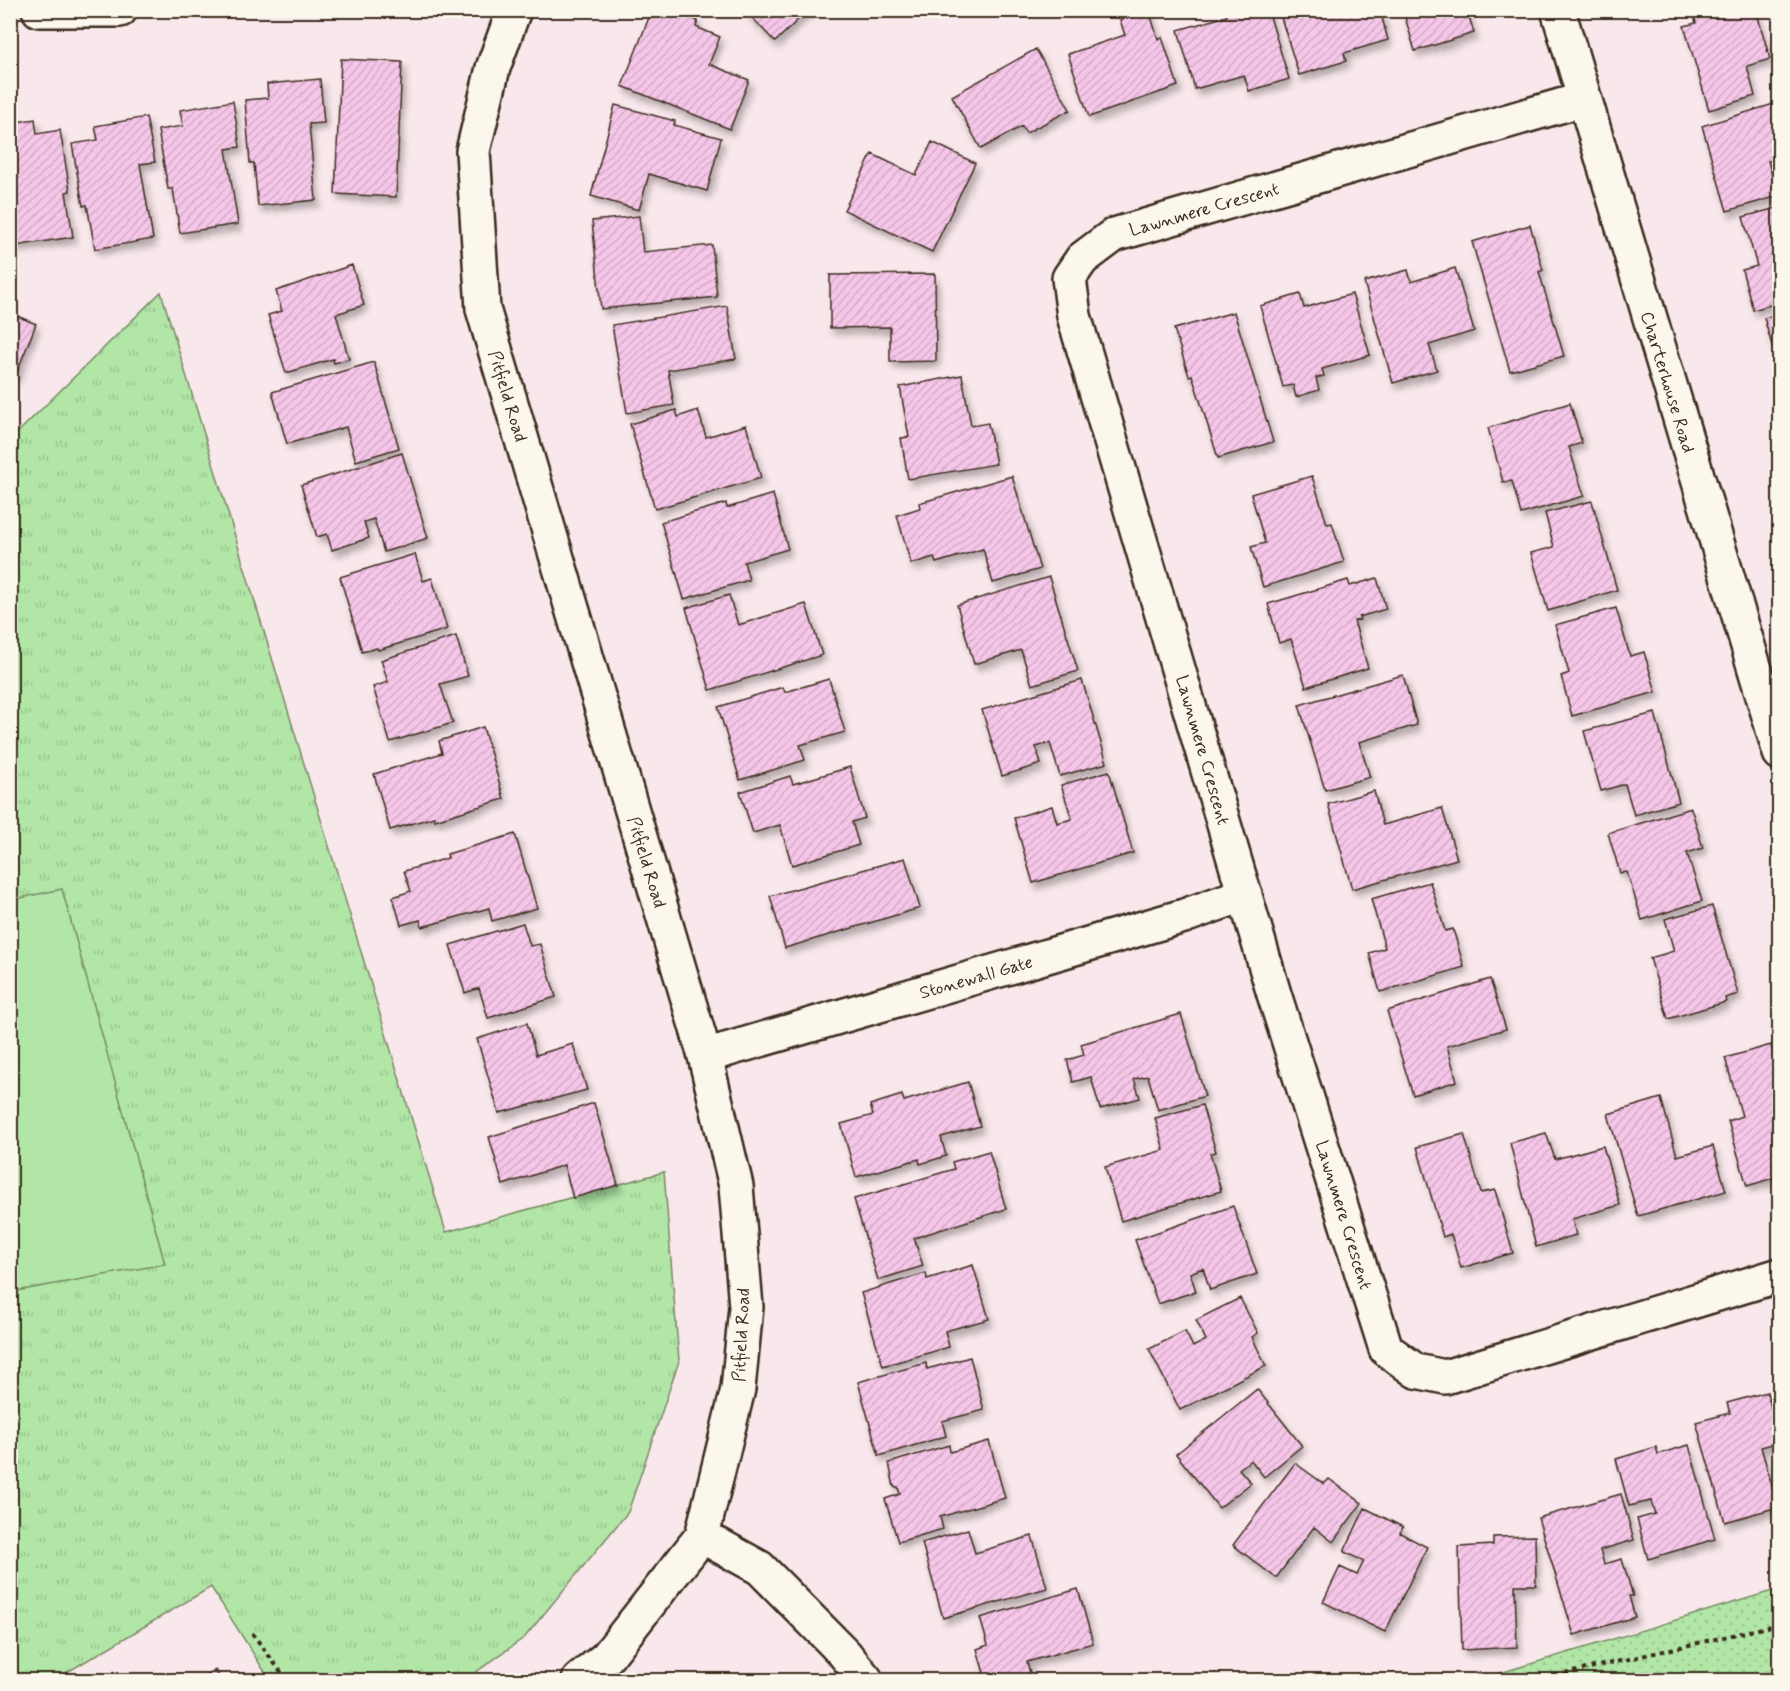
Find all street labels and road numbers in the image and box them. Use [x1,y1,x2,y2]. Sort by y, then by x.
street label: Lawnmere Crescent [1127,177,1282,243]
street label: Charterhouse Road [1634,309,1700,456]
street label: Pitfield Road [482,348,532,445]
street label: Lawnmere Crescent [1169,673,1235,828]
street label: Pitfield Road [621,814,671,911]
street label: Stonewall Gate [917,950,1036,1006]
street label: Lawnmere Crescent [1309,1138,1377,1293]
street label: Pitfield Road [728,1287,756,1383]

